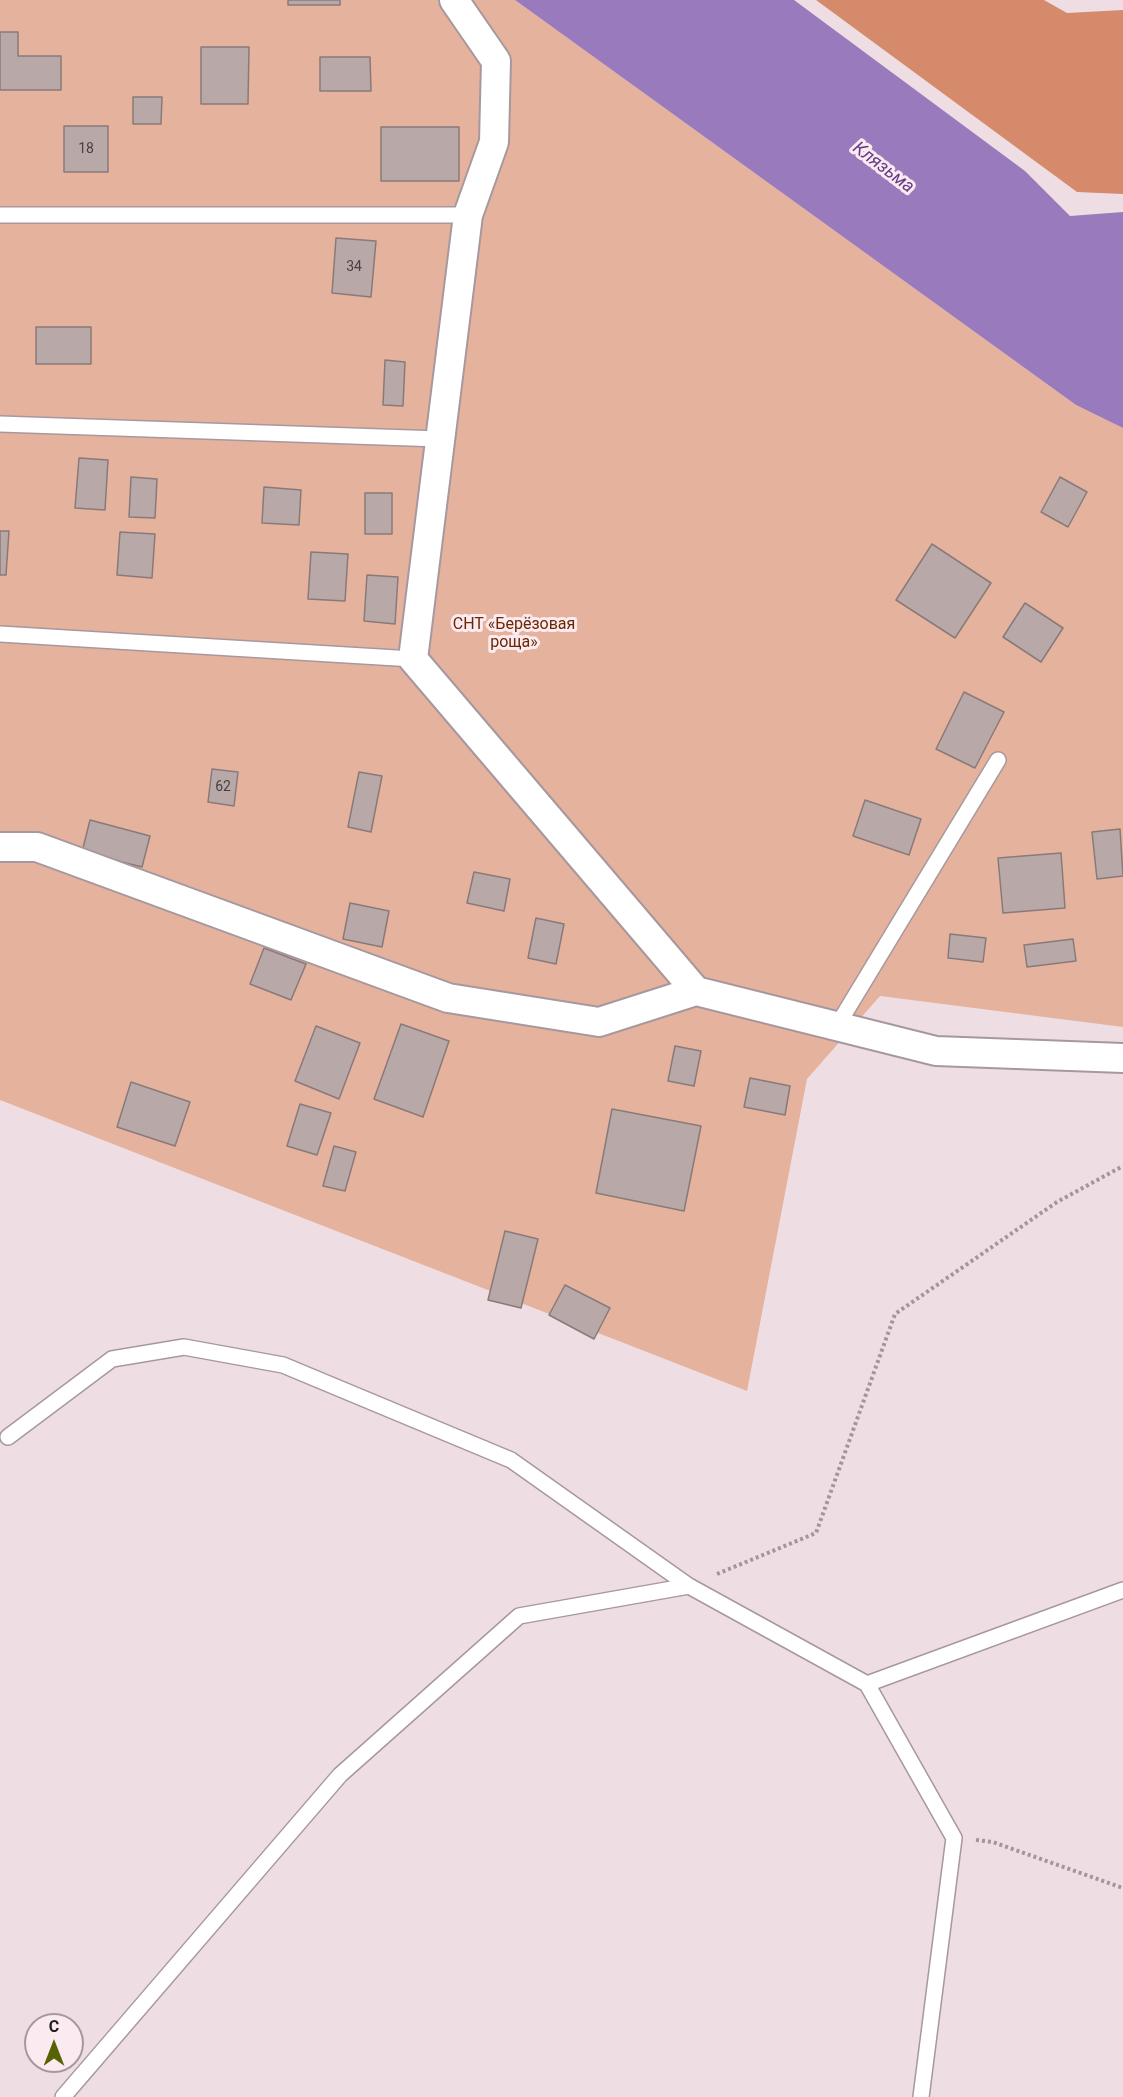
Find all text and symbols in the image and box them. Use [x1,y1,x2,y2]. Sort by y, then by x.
water label: Клязьма [848,138,918,198]
house number: 18 [78,141,94,157]
house number: 34 [346,259,362,275]
park label: СНТ «Берёзовая роща» [453,615,575,653]
house number: 62 [215,779,231,795]
north arrow [24,2013,84,2073]
text: С [49,2017,59,2036]

